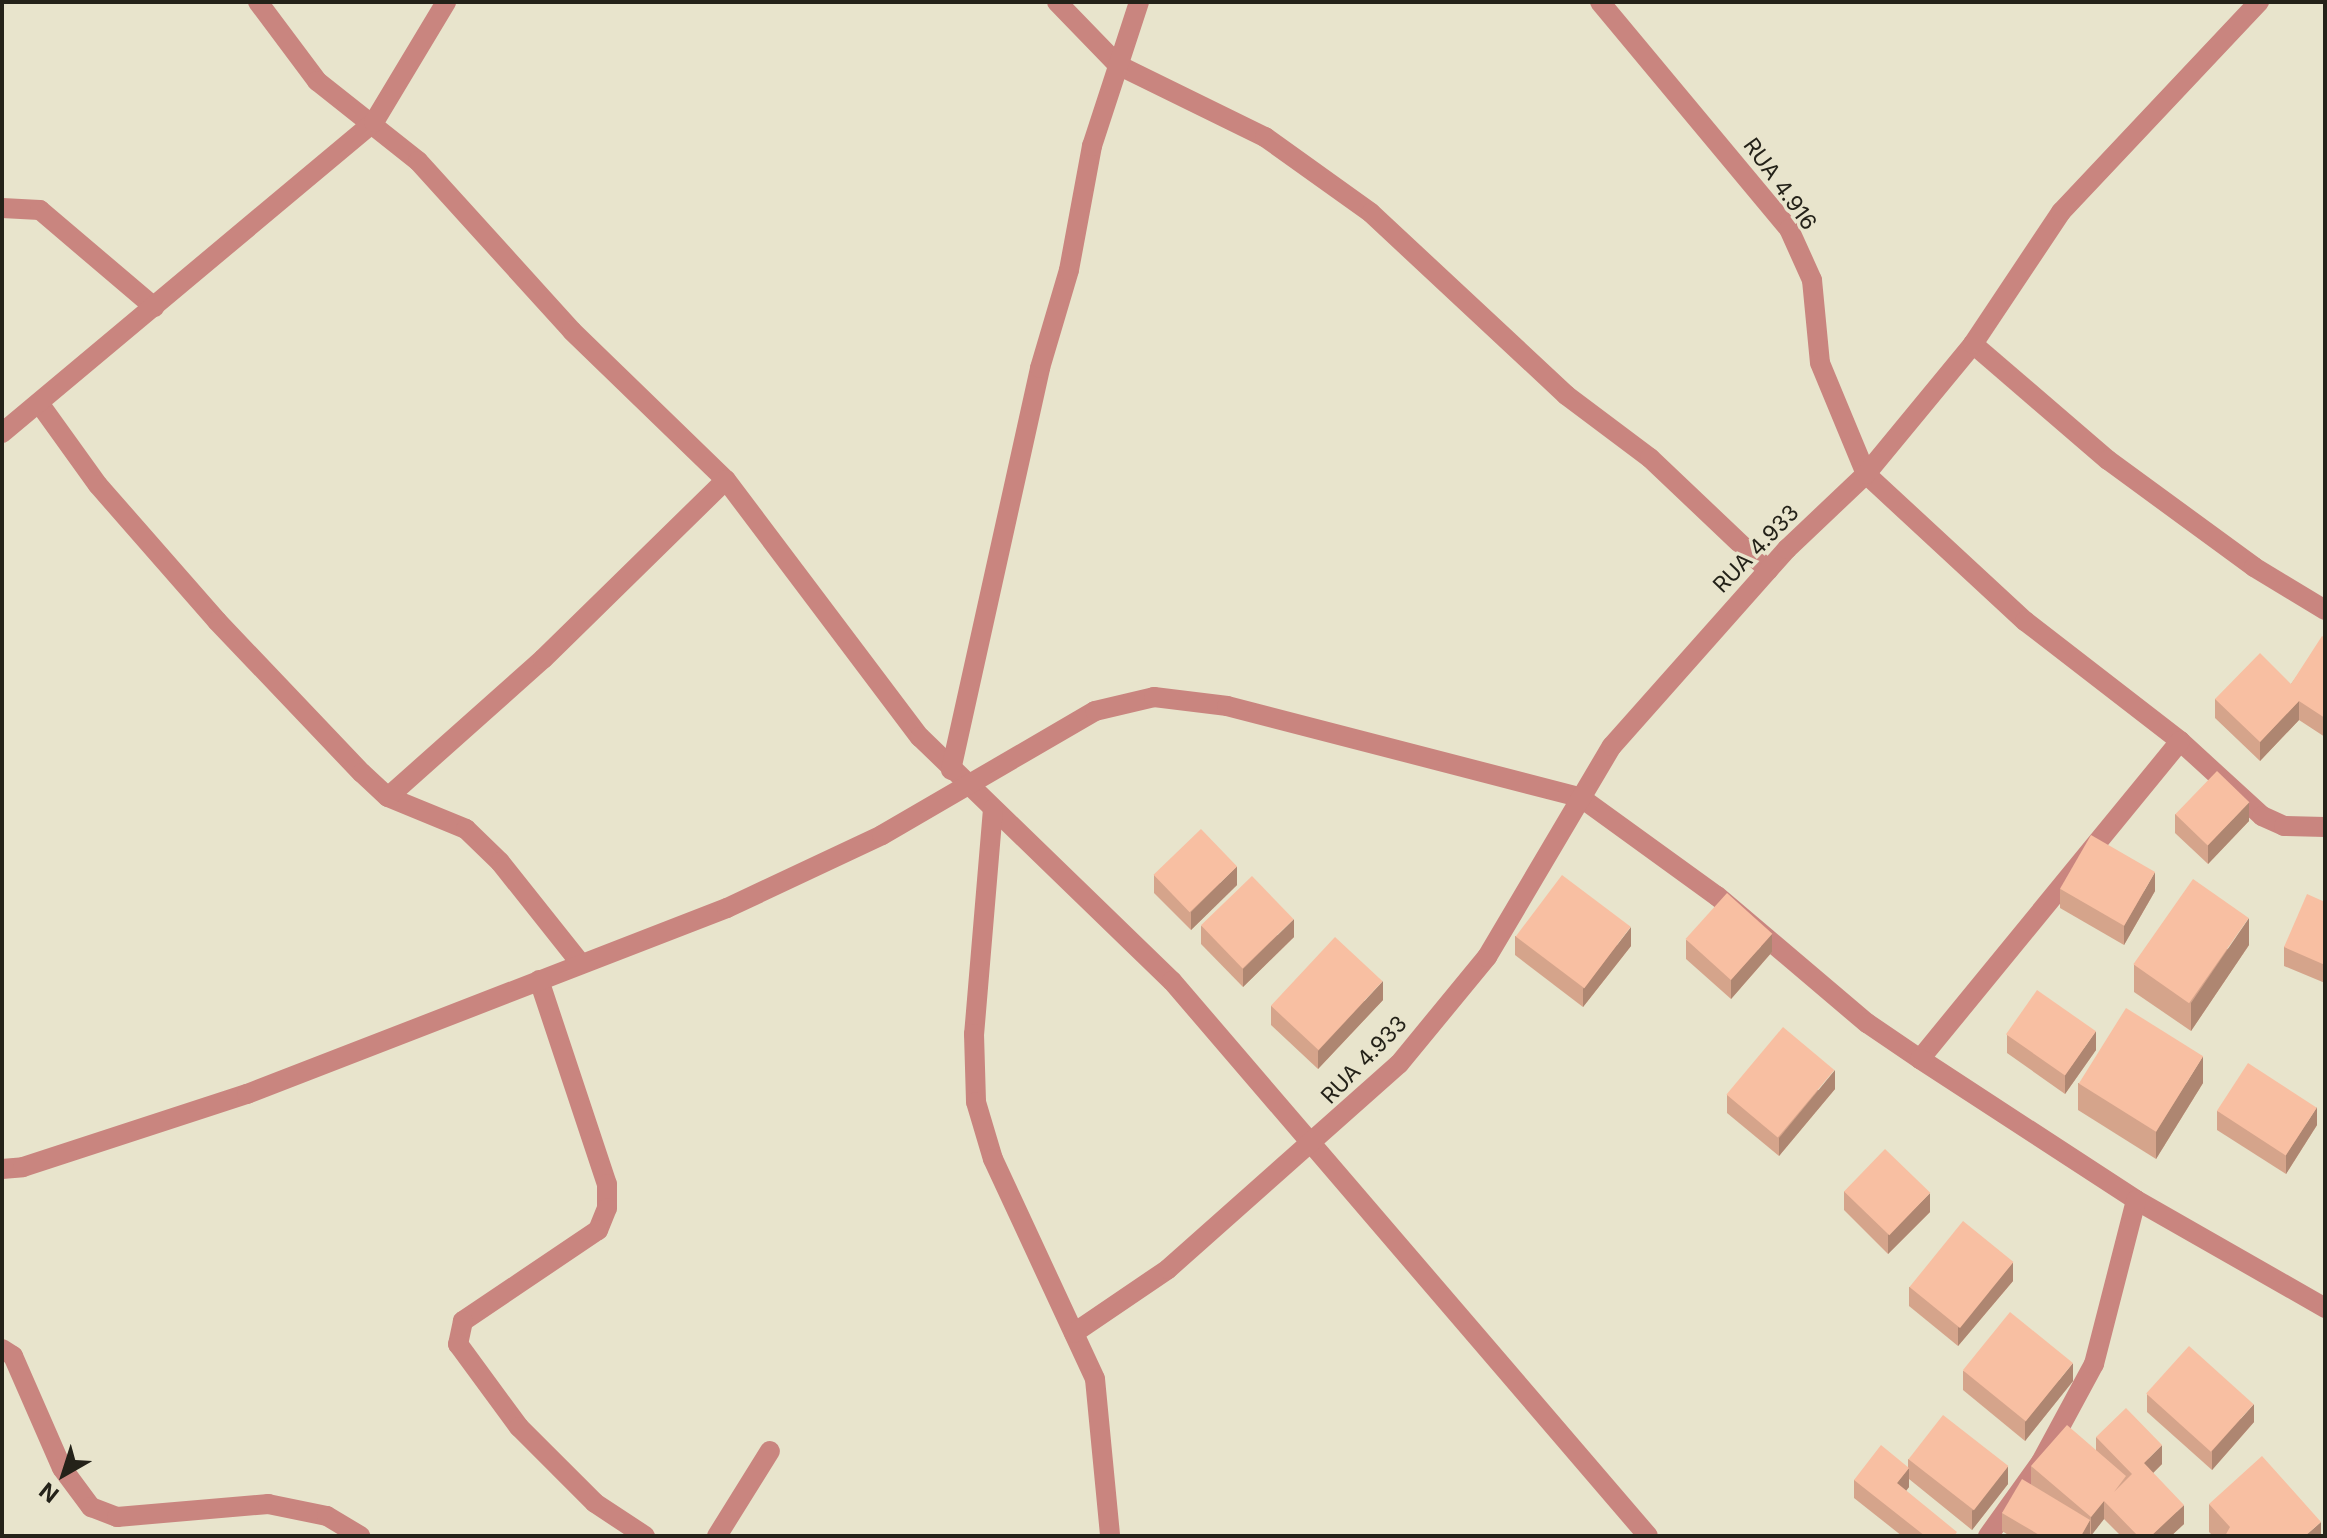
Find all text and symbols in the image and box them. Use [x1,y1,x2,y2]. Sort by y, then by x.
street label: RUA 4.916 [1738,133,1822,235]
street label: RUA 4.933 [1708,500,1804,598]
street label: RUA 4.933 [1316,1011,1412,1109]
north arrow [24,1434,104,1514]
text: N [34,1477,64,1508]

